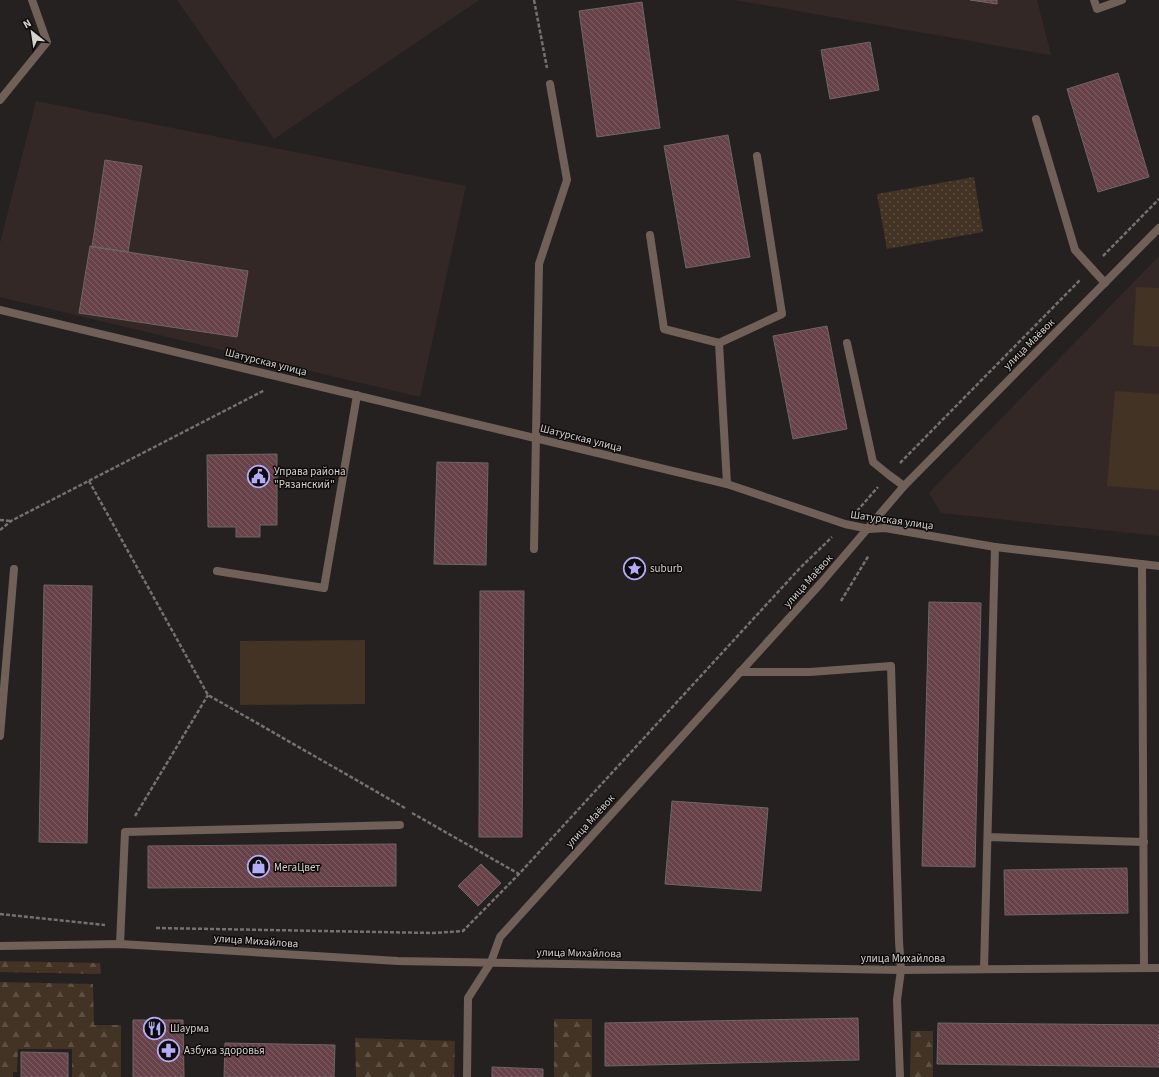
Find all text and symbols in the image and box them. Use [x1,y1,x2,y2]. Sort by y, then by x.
north arrow [12,12,52,52]
text: N [20,15,34,32]
street label: улица Маёвок [1000,315,1058,373]
street label: Шатурская улица [223,345,309,379]
street label: Шатурская улица [538,421,624,455]
public building icon: Управа района "Рязанский" [245,464,271,490]
place label: Управа района "Рязанский" [274,464,346,492]
street label: Шатурская улица [849,507,935,533]
street label: улица Маёвок [780,551,836,611]
place icon: suburb [622,555,648,581]
place label: suburb [650,561,683,576]
street label: улица Маёвок [562,791,618,851]
shop icon: МегаЦвет [245,854,271,880]
place label: МегаЦвет [274,860,320,875]
street label: улица Михайлова [213,931,299,951]
street label: улица Михайлова [537,945,621,961]
street label: улица Михайлова [861,951,945,966]
restaurant icon: Шаурма [142,1015,168,1041]
place label: Шаурма [170,1021,209,1036]
pharmacy icon: Азбука здоровья [155,1037,181,1063]
place label: Азбука здоровья [184,1043,265,1058]

